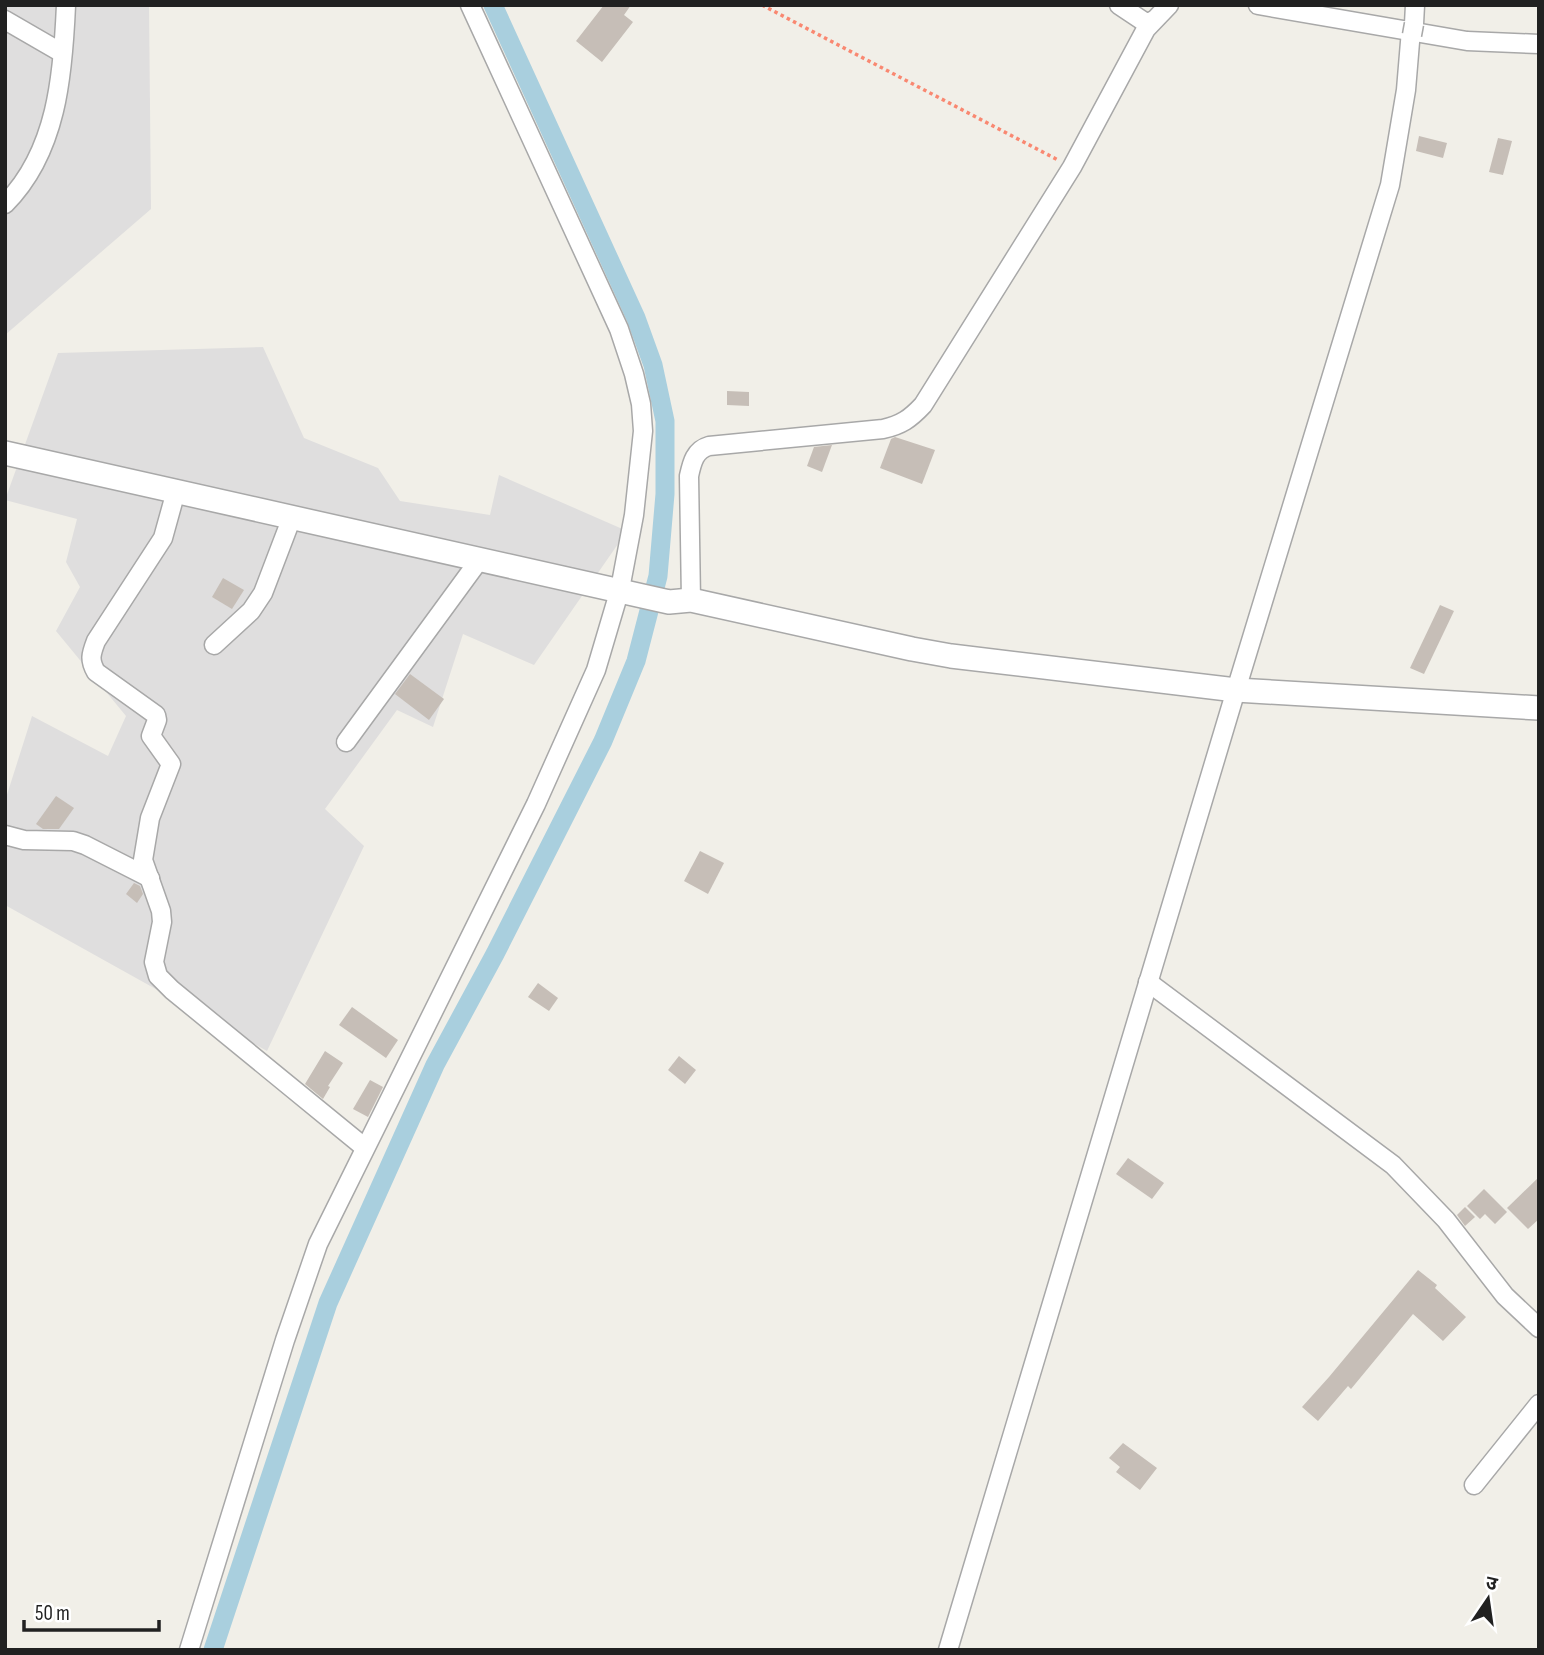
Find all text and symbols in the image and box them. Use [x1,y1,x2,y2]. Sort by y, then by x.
north arrow [1453,1564,1523,1634]
text: उ [1483,1571,1500,1597]
scale bar [24,1588,159,1632]
text: 50 m [35,1601,70,1626]

